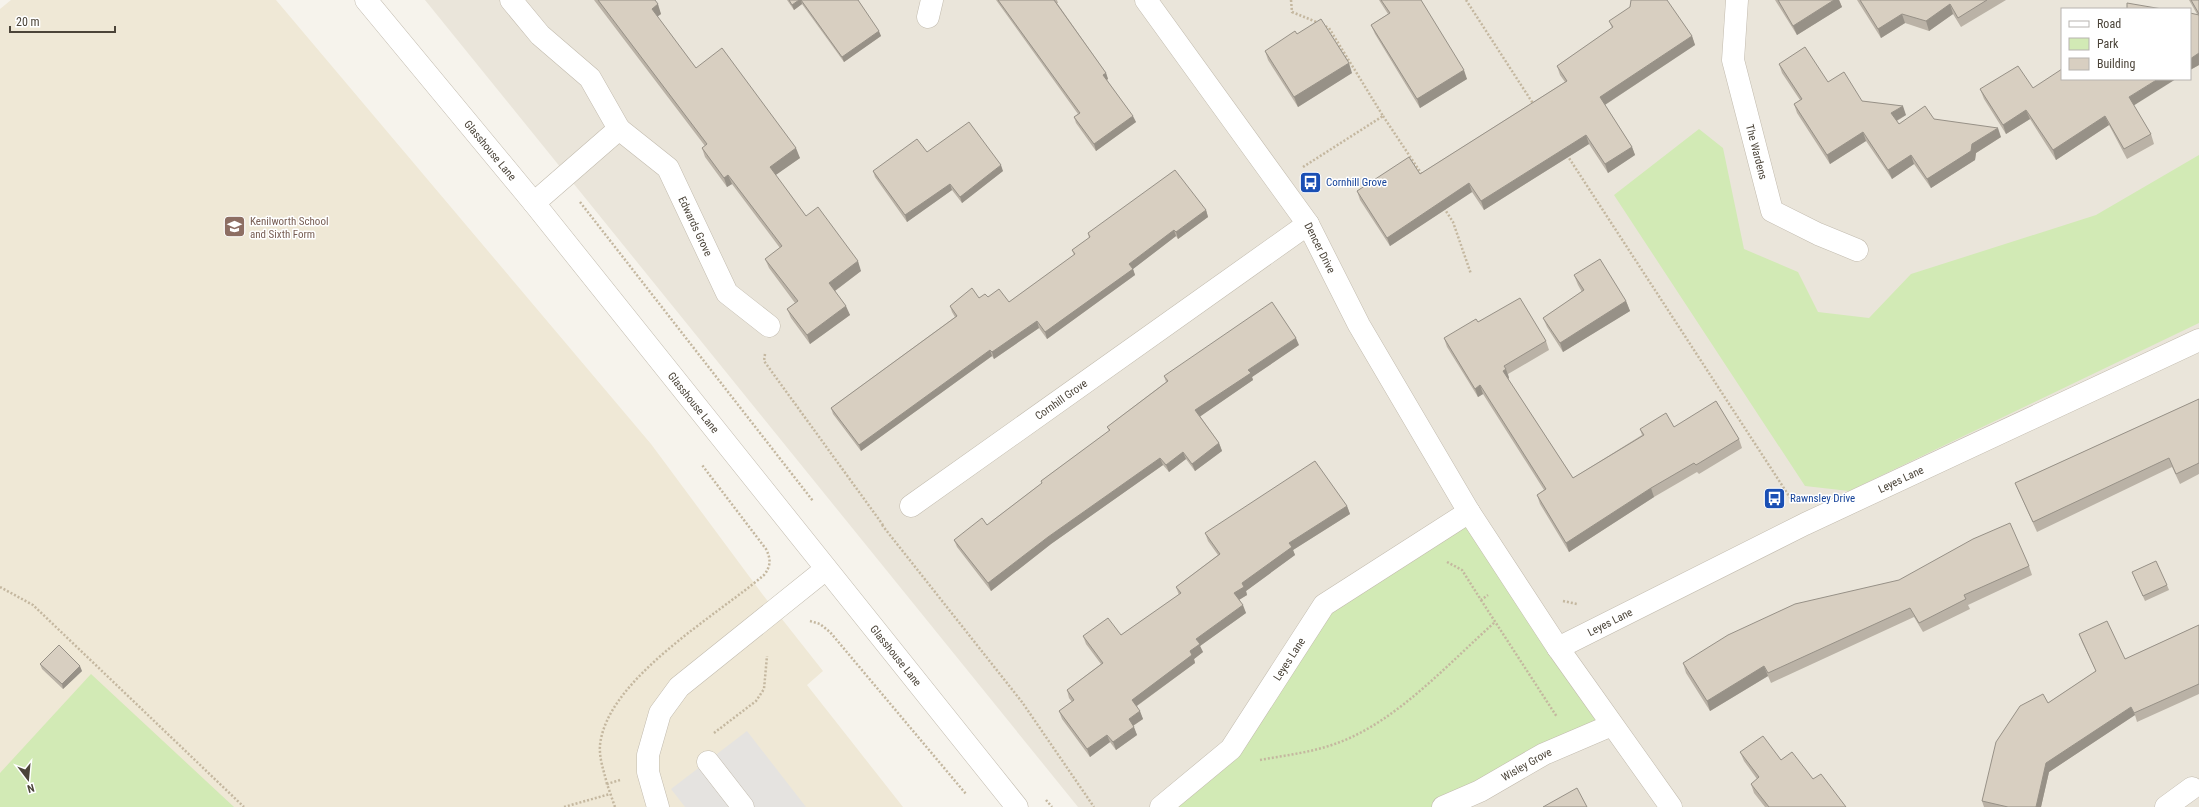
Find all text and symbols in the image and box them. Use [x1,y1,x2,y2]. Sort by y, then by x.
scale bar [10,8,115,34]
legend [2061,8,2191,80]
text: 20 m [16,15,40,29]
text: Road [2097,17,2121,31]
text: Park [2097,37,2119,51]
text: Building [2097,57,2135,71]
street label: Glasshouse Lane [461,118,519,183]
street label: The Wardens [1743,123,1770,181]
bus stop icon: Cornhill Grove [1297,169,1323,195]
place label: Cornhill Grove [1326,176,1387,189]
street label: Edwards Grove [675,194,715,258]
school or university icon: Kenilworth School and Sixth Form [221,214,247,240]
place label: Kenilworth School and Sixth Form [250,215,328,241]
street label: Dencer Drive [1301,221,1338,275]
street label: Glasshouse Lane [665,370,721,436]
street label: Cornhill Grove [1033,377,1090,423]
street label: Leyes Lane [1876,464,1926,496]
bus stop icon: Rawnsley Drive [1761,485,1787,511]
place label: Rawnsley Drive [1790,492,1855,505]
street label: Leyes Lane [1585,606,1635,639]
street label: Glasshouse Lane [867,623,924,689]
street label: Leyes Lane [1271,635,1308,683]
street label: Wisley Grove [1499,745,1554,784]
north arrow [8,759,48,799]
text: N [25,781,36,795]

